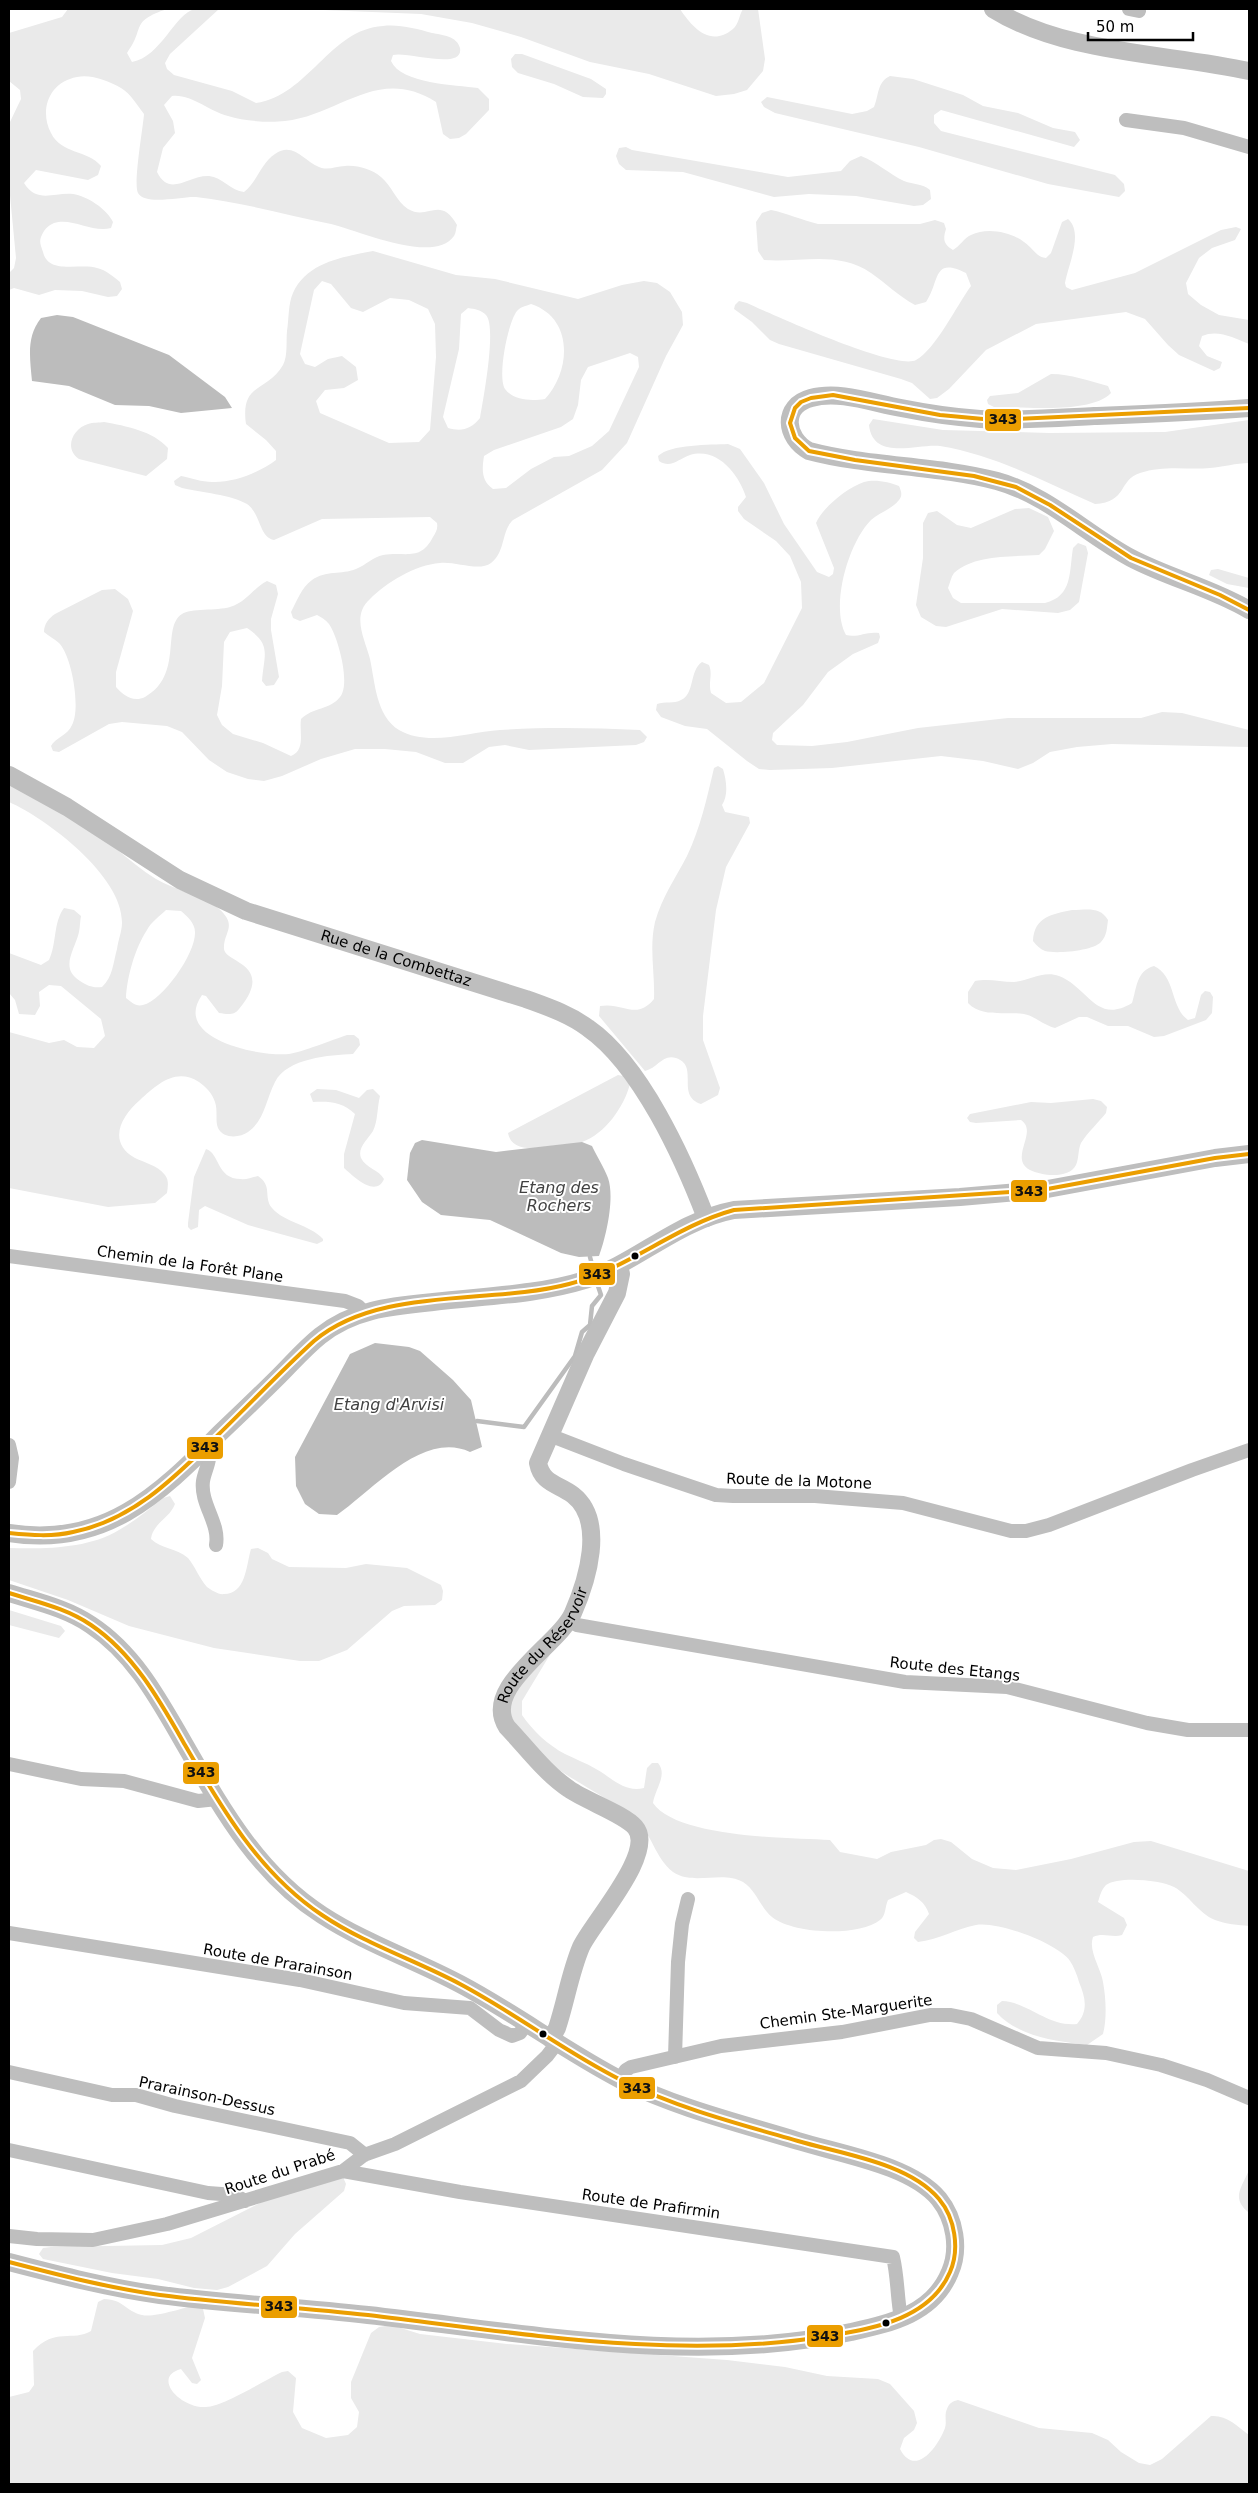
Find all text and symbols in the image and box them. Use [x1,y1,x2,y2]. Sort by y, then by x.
scale bar [1088,10,1193,42]
text: 50 m [1096,18,1134,36]
line badge: 343 [984,408,1022,432]
text: 343 [988,411,1018,427]
street label: Rue de la Combettaz [319,926,474,990]
water label: Etang des Rochers [519,1178,599,1215]
line badge: 343 [1010,1179,1048,1203]
text: 343 [1014,1183,1044,1199]
street label: Chemin de la Forêt Plane [96,1242,284,1286]
unlabelled marker [630,1251,640,1261]
line badge: 343 [578,1262,616,1286]
text: 343 [582,1266,612,1282]
water label: Etang d'Arvisi [334,1395,445,1414]
line badge: 343 [186,1436,224,1460]
text: 343 [190,1439,220,1455]
street label: Route de la Motone [726,1469,872,1493]
street label: Route du Réservoir [494,1584,591,1706]
street label: Route des Etangs [889,1653,1021,1685]
line badge: 343 [182,1761,220,1785]
text: 343 [186,1764,216,1780]
street label: Route de Prarainson [202,1940,354,1984]
street label: Chemin Ste-Marguerite [759,1991,933,2033]
unlabelled marker [538,2029,548,2039]
street label: Prarainson-Dessus [137,2073,277,2119]
line badge: 343 [618,2076,656,2100]
text: 343 [622,2080,652,2096]
street label: Route du Prabé [223,2146,337,2198]
street label: Route de Prafirmin [581,2185,721,2223]
line badge: 343 [260,2295,298,2319]
text: 343 [264,2298,294,2314]
unlabelled marker [881,2318,891,2328]
line badge: 343 [806,2324,844,2348]
text: 343 [810,2328,840,2344]

